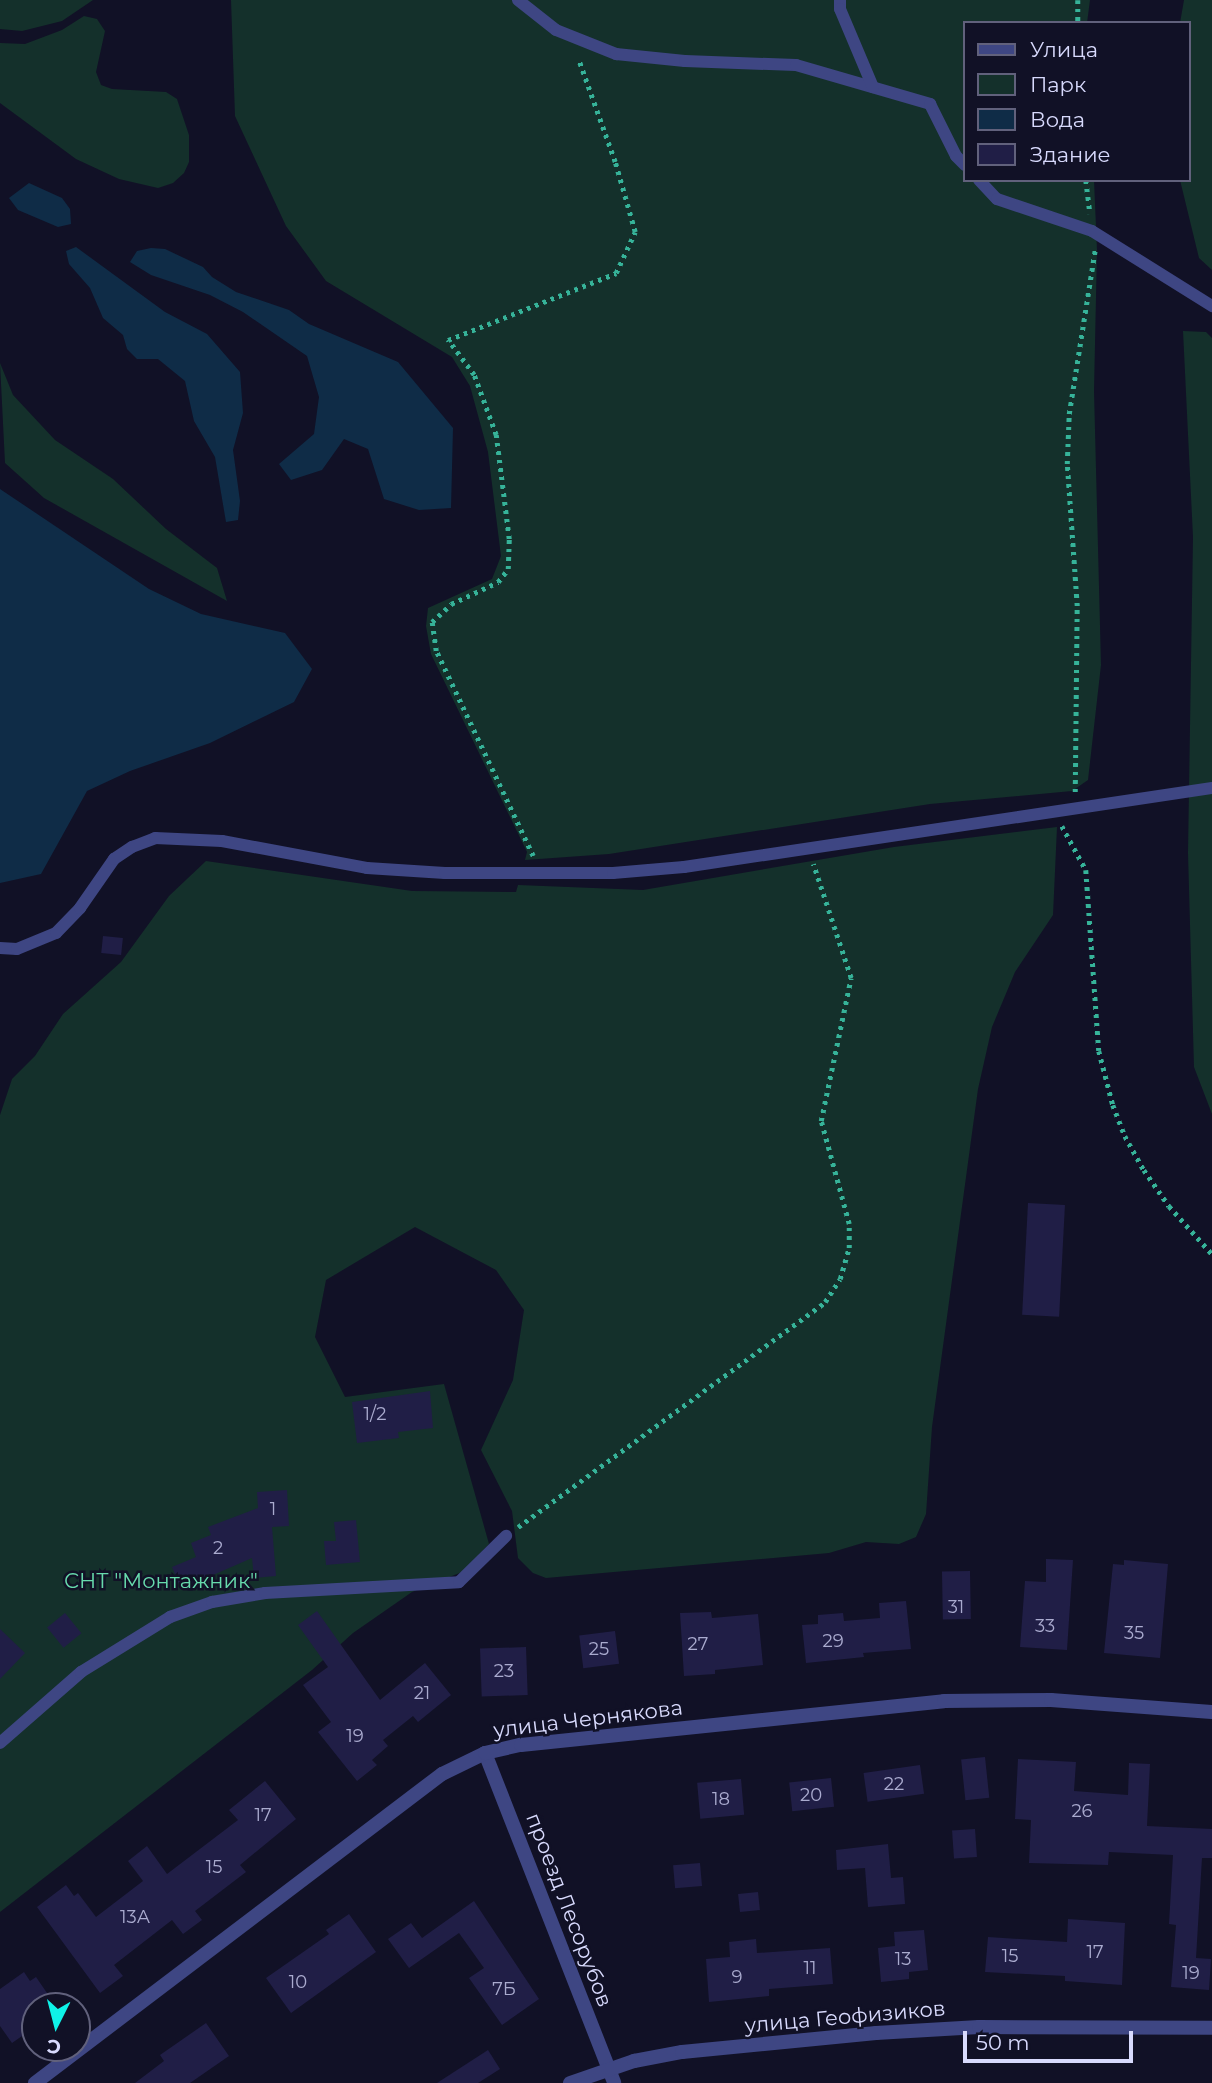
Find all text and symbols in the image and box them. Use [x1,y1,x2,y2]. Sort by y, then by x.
legend [964,21,1191,182]
text: Улица [1030,37,1098,62]
text: Парк [1030,72,1086,97]
text: Вода [1030,107,1085,132]
text: Здание [1030,142,1111,167]
house number: 1/2 [364,1403,386,1425]
house number: 1 [270,1498,276,1520]
house number: 2 [213,1537,223,1559]
park label: СНТ "Монтажник" [64,1568,258,1594]
house number: 31 [948,1596,964,1618]
house number: 33 [1035,1615,1055,1637]
house number: 35 [1124,1622,1144,1644]
house number: 29 [822,1630,844,1652]
house number: 27 [688,1633,708,1655]
house number: 25 [589,1638,609,1660]
house number: 23 [494,1660,514,1682]
house number: 21 [414,1682,430,1704]
street label: улица Чернякова [492,1695,684,1743]
house number: 19 [346,1725,364,1747]
house number: 22 [884,1773,904,1795]
house number: 20 [800,1784,822,1806]
house number: 18 [712,1788,730,1810]
house number: 26 [1071,1800,1093,1822]
house number: 17 [254,1804,272,1826]
street label: проезд Лесорубов [520,1810,618,2010]
house number: 15 [206,1856,222,1878]
house number: 13А [120,1906,150,1928]
house number: 17 [1086,1941,1104,1963]
house number: 15 [1002,1945,1018,1967]
house number: 13 [895,1948,911,1970]
house number: 11 [804,1957,816,1979]
house number: 19 [1182,1962,1200,1984]
house number: 9 [732,1966,742,1988]
house number: 10 [289,1971,307,1993]
house number: 7Б [492,1978,516,2000]
north arrow [21,1992,91,2062]
street label: улица Геофизиков [744,1996,946,2038]
scale bar [967,2016,1137,2060]
text: 50 m [976,2030,1030,2055]
text: С [46,2034,62,2059]

